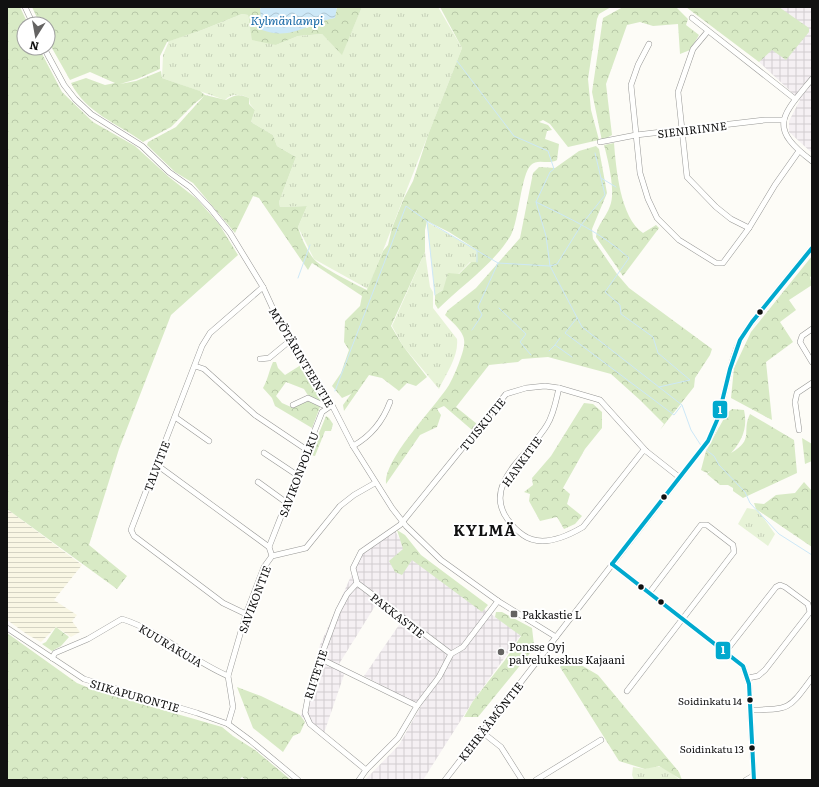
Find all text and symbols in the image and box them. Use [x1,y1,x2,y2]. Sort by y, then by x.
water label: Kylmänlampi [251,11,324,29]
north arrow [16,16,56,56]
text: N [28,38,40,56]
street label: SIENIRINNE [656,117,728,141]
street label: MYÖTÄRINTEENTIE [266,304,338,410]
unlabelled marker [755,307,765,317]
street label: TUISKUTIE [455,394,509,454]
line badge: 1 [712,400,728,419]
text: 1 [718,401,723,417]
street label: SAVIKONPOLKU [274,429,322,519]
street label: HANKITIE [497,432,545,490]
street label: TALVITIE [139,438,173,494]
unlabelled marker [659,492,669,502]
district label: KYLMÄ [453,518,517,541]
street label: SAVIKONTIE [234,563,274,635]
unlabelled marker [636,582,646,592]
street label: PAKKASTIE [368,589,428,641]
unlabelled marker [656,597,666,607]
place label: Pakkastie L [522,606,582,622]
marker: Pakkastie L [509,609,519,619]
street label: KUURAKUJA [136,620,206,670]
place label: Ponsse Oyj palvelukeskus Kajaani [509,638,625,667]
line badge: 1 [715,641,731,660]
text: 1 [721,641,726,657]
street label: RIITETIE [299,647,331,701]
marker: Ponsse Oyj palvelukeskus Kajaani [496,647,506,657]
street label: SIIKAPURONTIE [88,675,182,715]
street label: KEHRÄÄMÖNTIE [454,678,526,764]
place label: Soidinkatu 14 [678,693,742,708]
marker: Soidinkatu 14 [745,695,755,705]
place label: Soidinkatu 13 [680,741,744,756]
marker: Soidinkatu 13 [747,743,757,753]

